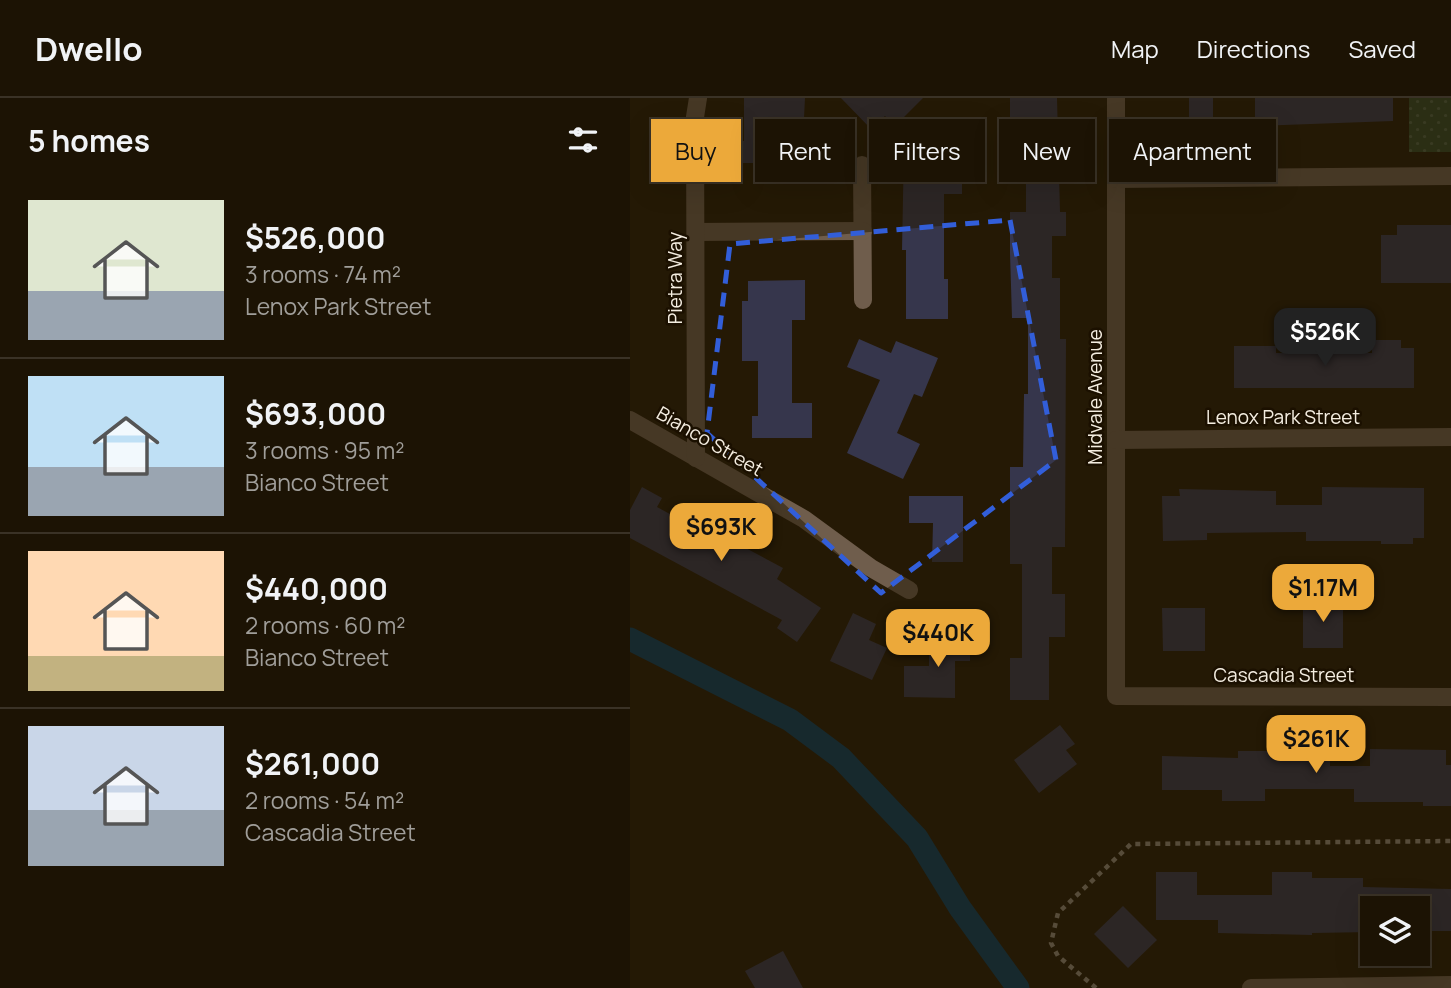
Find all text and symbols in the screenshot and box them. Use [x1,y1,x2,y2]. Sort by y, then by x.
text: Dwello [35,26,143,71]
text: Map [1111,32,1159,65]
text: Directions [1197,32,1310,65]
text: Saved [1348,32,1416,65]
chip: Buy [651,119,741,182]
chip: Rent [755,119,855,182]
chip: Filters [869,119,985,182]
chip: New [999,119,1095,182]
chip: Apartment [1109,119,1276,182]
text: 5 homes [28,120,150,161]
icon: filters [564,121,602,159]
text: $526,000 [245,217,385,258]
icon: home [84,228,168,312]
street label: Pietra Way [662,232,688,324]
text: 3 rooms · 74 m² [245,258,401,290]
text: Lenox Park Street [245,290,432,322]
pin: $526K [1276,308,1374,368]
text: $526K [1290,315,1360,347]
street label: Midvale Avenue [1082,329,1108,465]
text: $693,000 [245,393,386,434]
street label: Bianco Street [652,400,768,482]
icon: home [84,404,168,488]
street label: Lenox Park Street [1206,404,1360,430]
text: 3 rooms · 95 m² [245,434,404,466]
text: Bianco Street [245,466,389,498]
pin: $693K [672,504,770,563]
text: $693K [686,510,756,542]
pin: $1.17M [1266,564,1380,624]
text: $440,000 [245,568,388,609]
text: $1.17M [1288,571,1358,603]
icon: home [84,579,168,663]
text: 2 rooms · 60 m² [245,609,406,641]
pin: $440K [889,610,987,669]
text: $440K [902,616,974,648]
text: Bianco Street [245,641,389,673]
street label: Cascadia Street [1214,662,1354,688]
pin: $261K [1267,716,1365,775]
text: $261K [1282,722,1350,754]
text: $261,000 [245,743,380,784]
icon: home [84,754,168,838]
text: 2 rooms · 54 m² [245,784,404,816]
text: Cascadia Street [245,816,416,848]
map controls [1360,896,1430,966]
button: layers [1360,896,1430,966]

